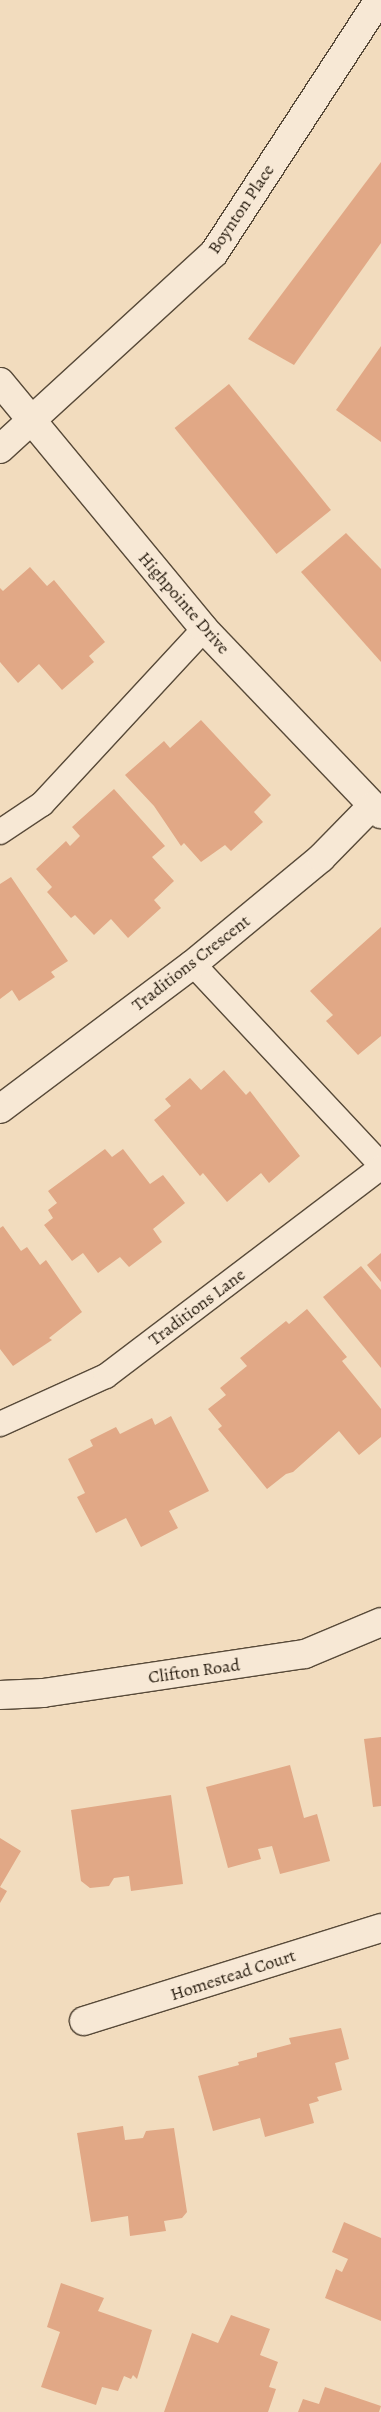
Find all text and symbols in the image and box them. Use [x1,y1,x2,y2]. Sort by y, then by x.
street label: Boynton Place [203,160,279,258]
street label: Highpointe Drive [134,547,234,659]
street label: Traditions Crescent [128,910,254,1016]
street label: Traditions Lane [144,1264,250,1350]
street label: Clifton Road [147,1654,241,1688]
street label: Homestead Court [168,1945,298,2005]

